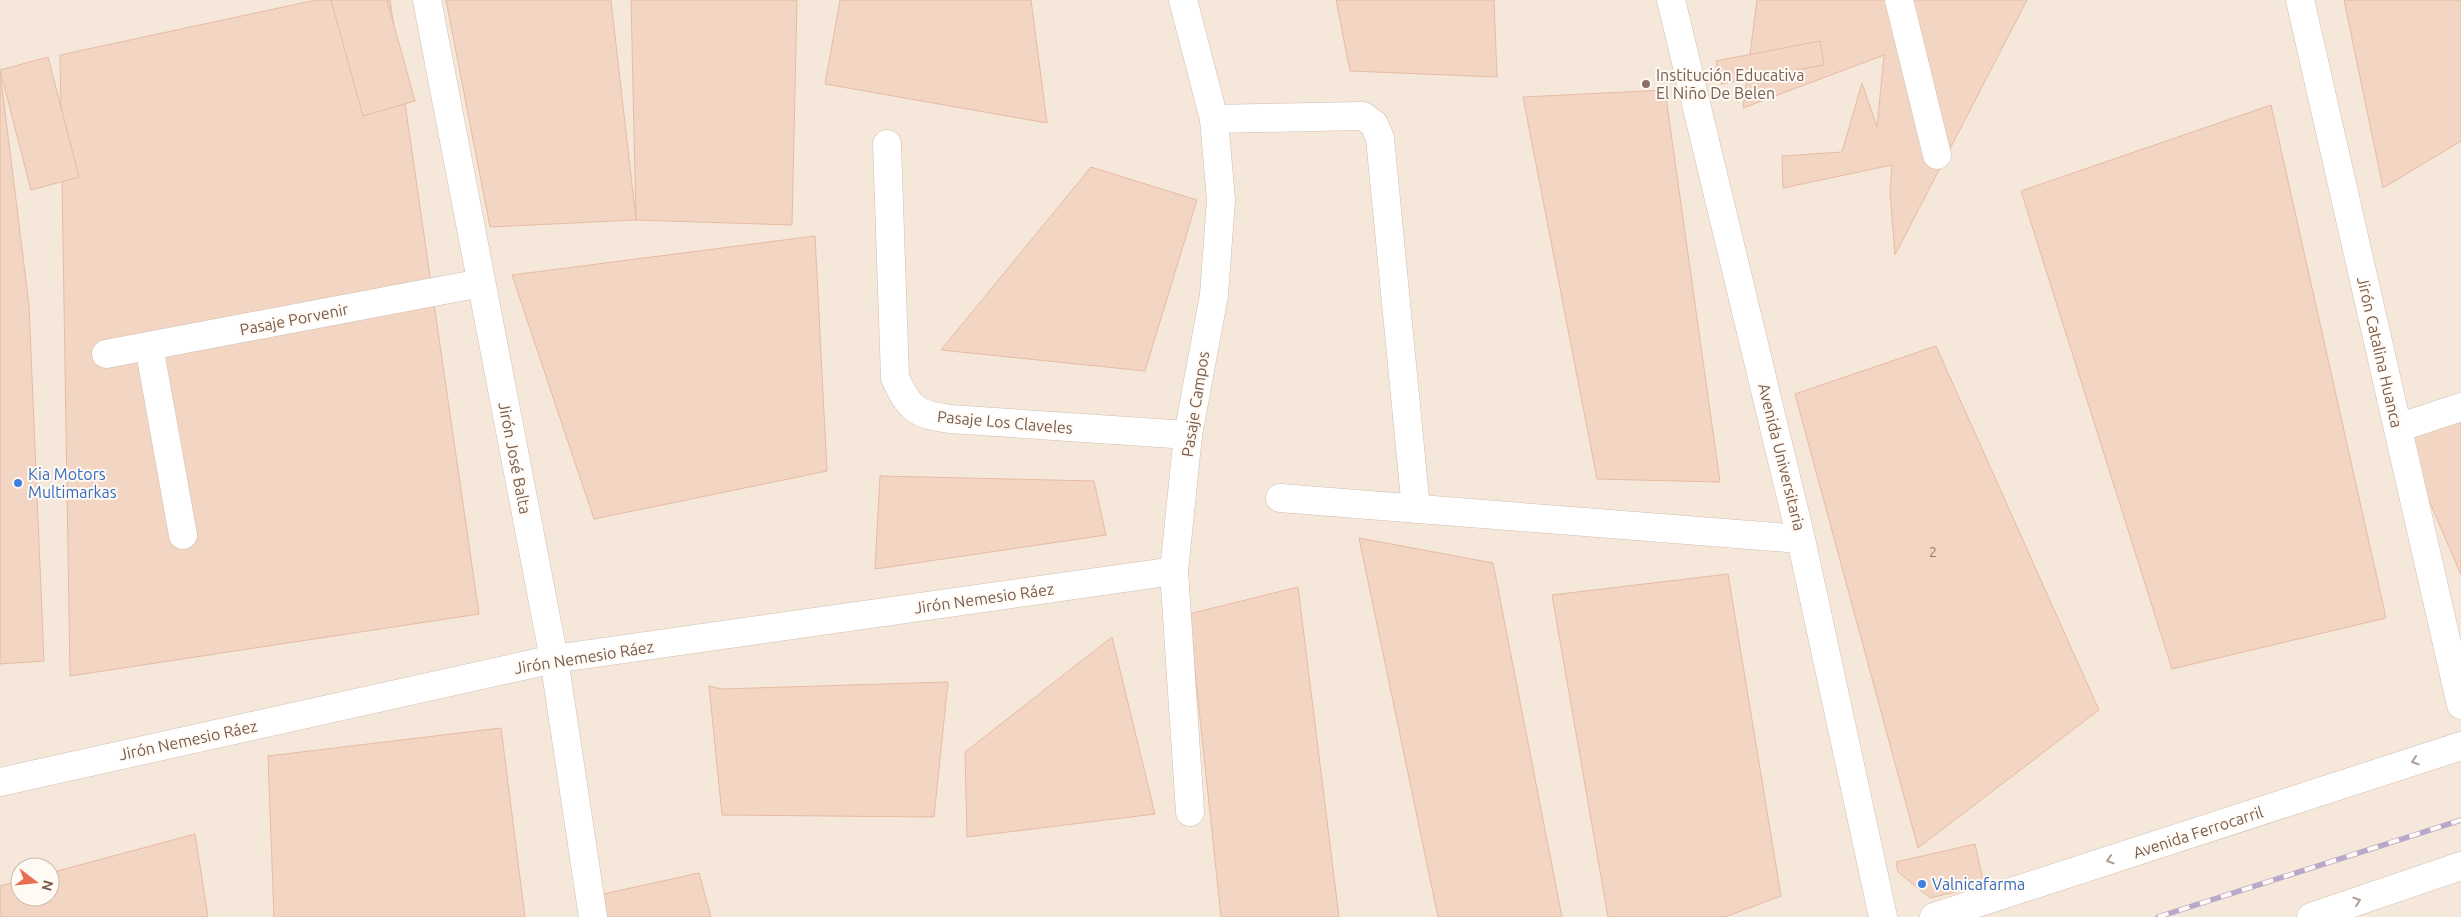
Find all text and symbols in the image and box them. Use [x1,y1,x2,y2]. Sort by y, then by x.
place label: Institución Educativa El Niño De Belen [1656,66,1804,102]
marker: Institución Educativa El Niño De Belen [1640,78,1652,90]
street label: Jirón Catalina Huanca [2354,275,2406,429]
street label: Pasaje Porvenir [238,300,350,338]
street label: Pasaje Campos [1178,350,1212,458]
street label: Avenida Universitaria [1755,381,1809,533]
street label: Jirón José Balta [495,400,535,516]
street label: Pasaje Los Claveles [936,407,1074,437]
place label: Kia Motors Multimarkas [28,465,117,501]
marker: Kia Motors Multimarkas [12,477,24,489]
house number: 2 [1929,544,1937,560]
street label: Jirón Nemesio Ráez [913,579,1055,617]
street label: Jirón Nemesio Ráez [513,637,655,677]
street label: Jirón Nemesio Ráez [117,717,259,763]
one-way arrow [2411,755,2419,765]
street label: Avenida Ferrocarril [2131,802,2265,862]
one-way arrow [2107,854,2115,864]
north arrow [10,857,60,907]
place label: Valnicafarma [1932,875,2025,893]
text: N [38,878,57,893]
marker: Valnicafarma [1916,878,1928,890]
one-way arrow [2353,897,2361,907]

